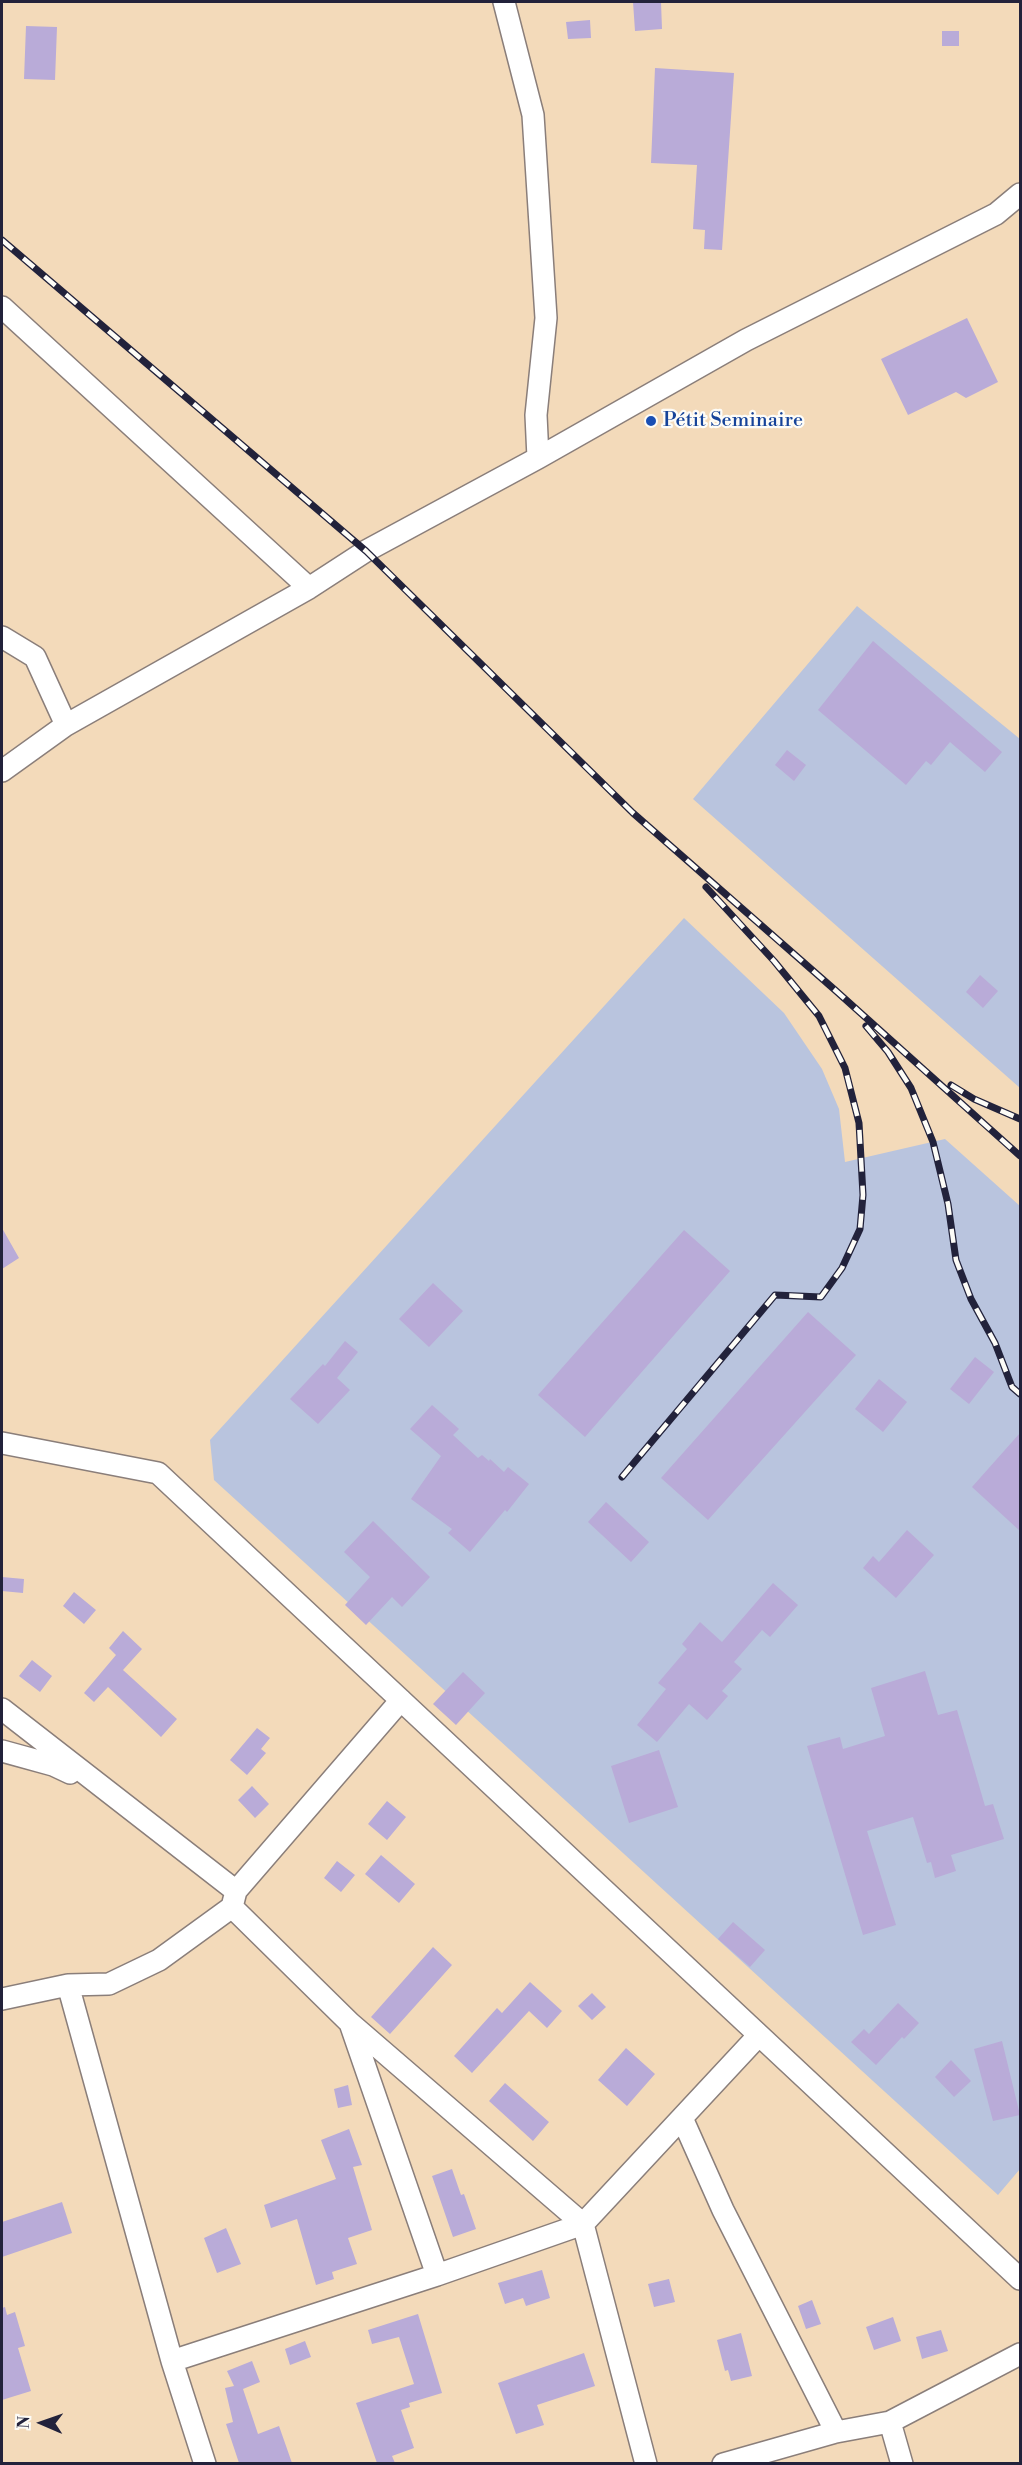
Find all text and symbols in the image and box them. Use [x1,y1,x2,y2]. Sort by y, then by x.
place label: Pétit Seminaire [663,409,803,433]
marker: Pétit Seminaire [644,414,658,428]
north arrow [12,2393,72,2453]
text: N [14,2416,34,2429]

